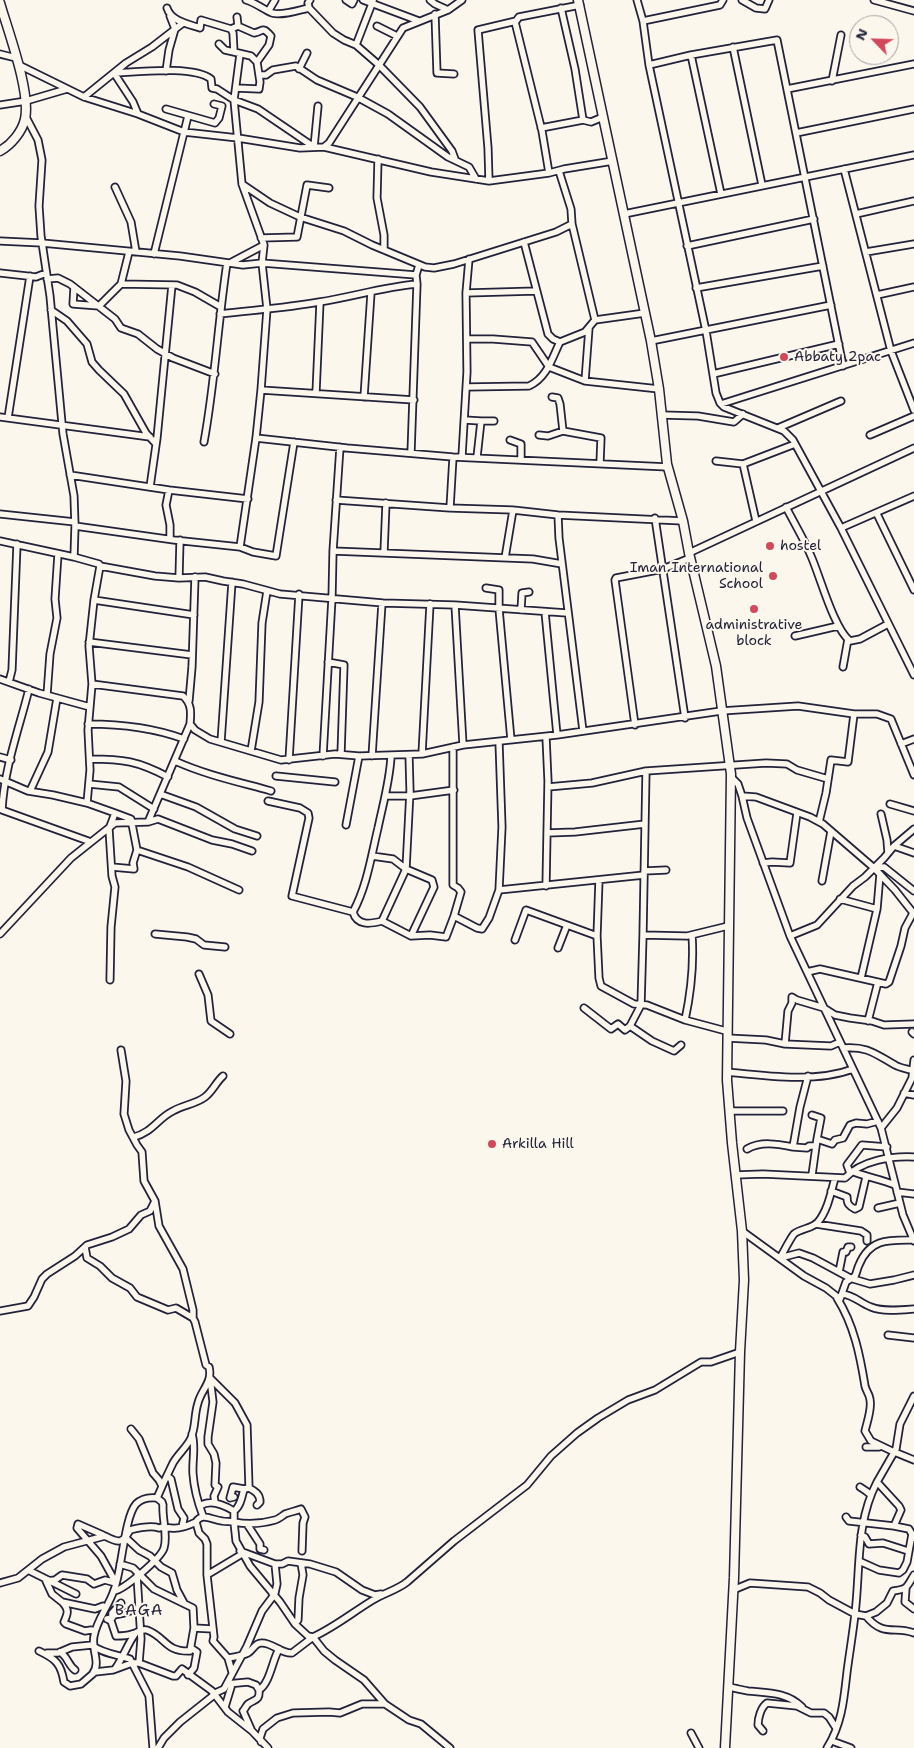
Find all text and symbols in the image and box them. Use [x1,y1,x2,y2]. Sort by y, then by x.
north arrow [849,15,899,65]
text: N [851,26,872,43]
place label: Abbaty 2pac [794,349,881,365]
marker: Abbaty 2pac [778,351,790,363]
place label: hostel [780,538,821,554]
marker: hostel [764,540,776,552]
place label: Iman International School [630,560,763,592]
marker: Iman International School [767,570,779,582]
marker: administrative block [748,603,760,615]
place label: administrative block [706,617,802,650]
place label: Arkilla Hill [502,1136,574,1152]
marker: Arkilla Hill [486,1138,498,1150]
district label: BAGA [114,1601,164,1621]

